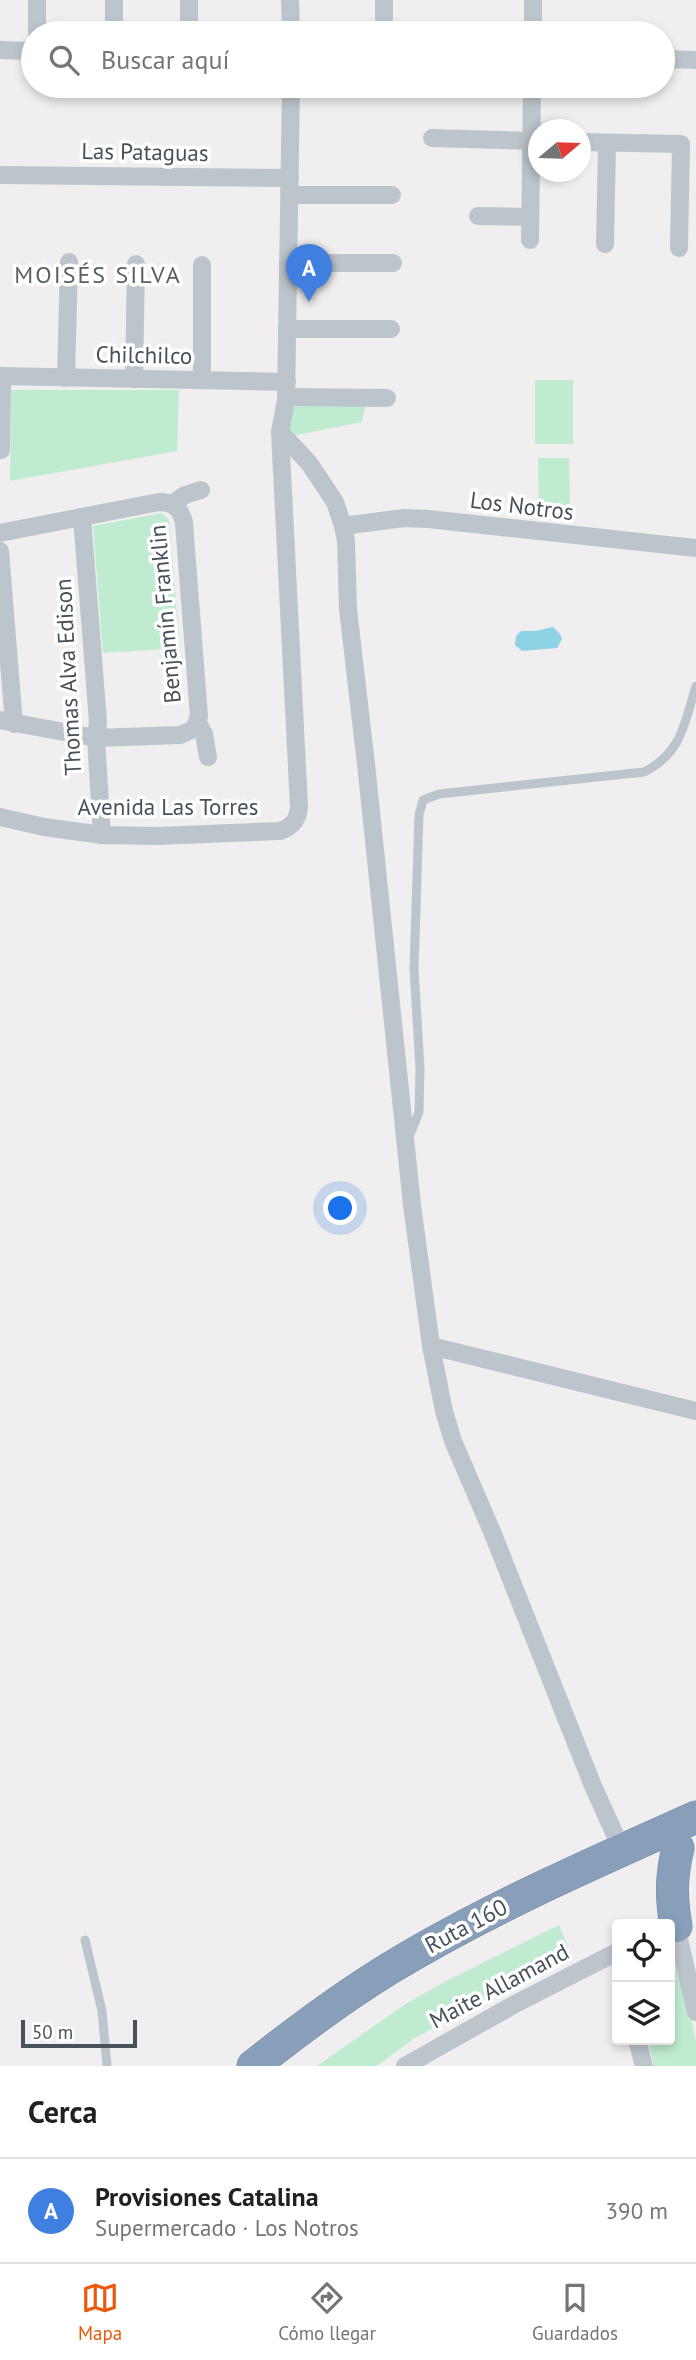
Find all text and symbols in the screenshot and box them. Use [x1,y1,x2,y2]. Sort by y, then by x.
search box [21,21,675,98]
icon: search [45,41,83,79]
text: Buscar aquí [101,43,229,76]
north arrow [528,119,591,182]
street label: Las Pataguas [81,136,209,167]
pin: A [286,244,332,302]
district label: MOISÉS SILVA [14,259,182,290]
street label: Chilchilco [95,339,193,370]
street label: Los Notros [469,485,576,526]
street label: Benjamín Franklin [142,524,187,704]
street label: Thomas Alva Edison [48,578,87,776]
street label: Avenida Las Torres [78,792,258,821]
your location [323,1191,357,1225]
street label: Ruta 160 [420,1892,512,1959]
map controls [612,1919,675,2045]
button: locate [612,1919,675,1982]
street label: Maite Allamand [424,1937,573,2034]
button: layers [612,1982,675,2045]
scale bar [21,2017,136,2049]
text: 50 m [32,2020,73,2044]
text: Cerca [28,2092,97,2131]
text: Provisiones Catalina [95,2180,319,2213]
text: A [44,2196,58,2225]
text: 390 m [606,2196,668,2225]
text: Supermercado · Los Notros [95,2213,359,2242]
tab: Mapa [78,2279,122,2345]
tab: Cómo llegar [278,2279,376,2345]
tab: Guardados [532,2279,618,2345]

